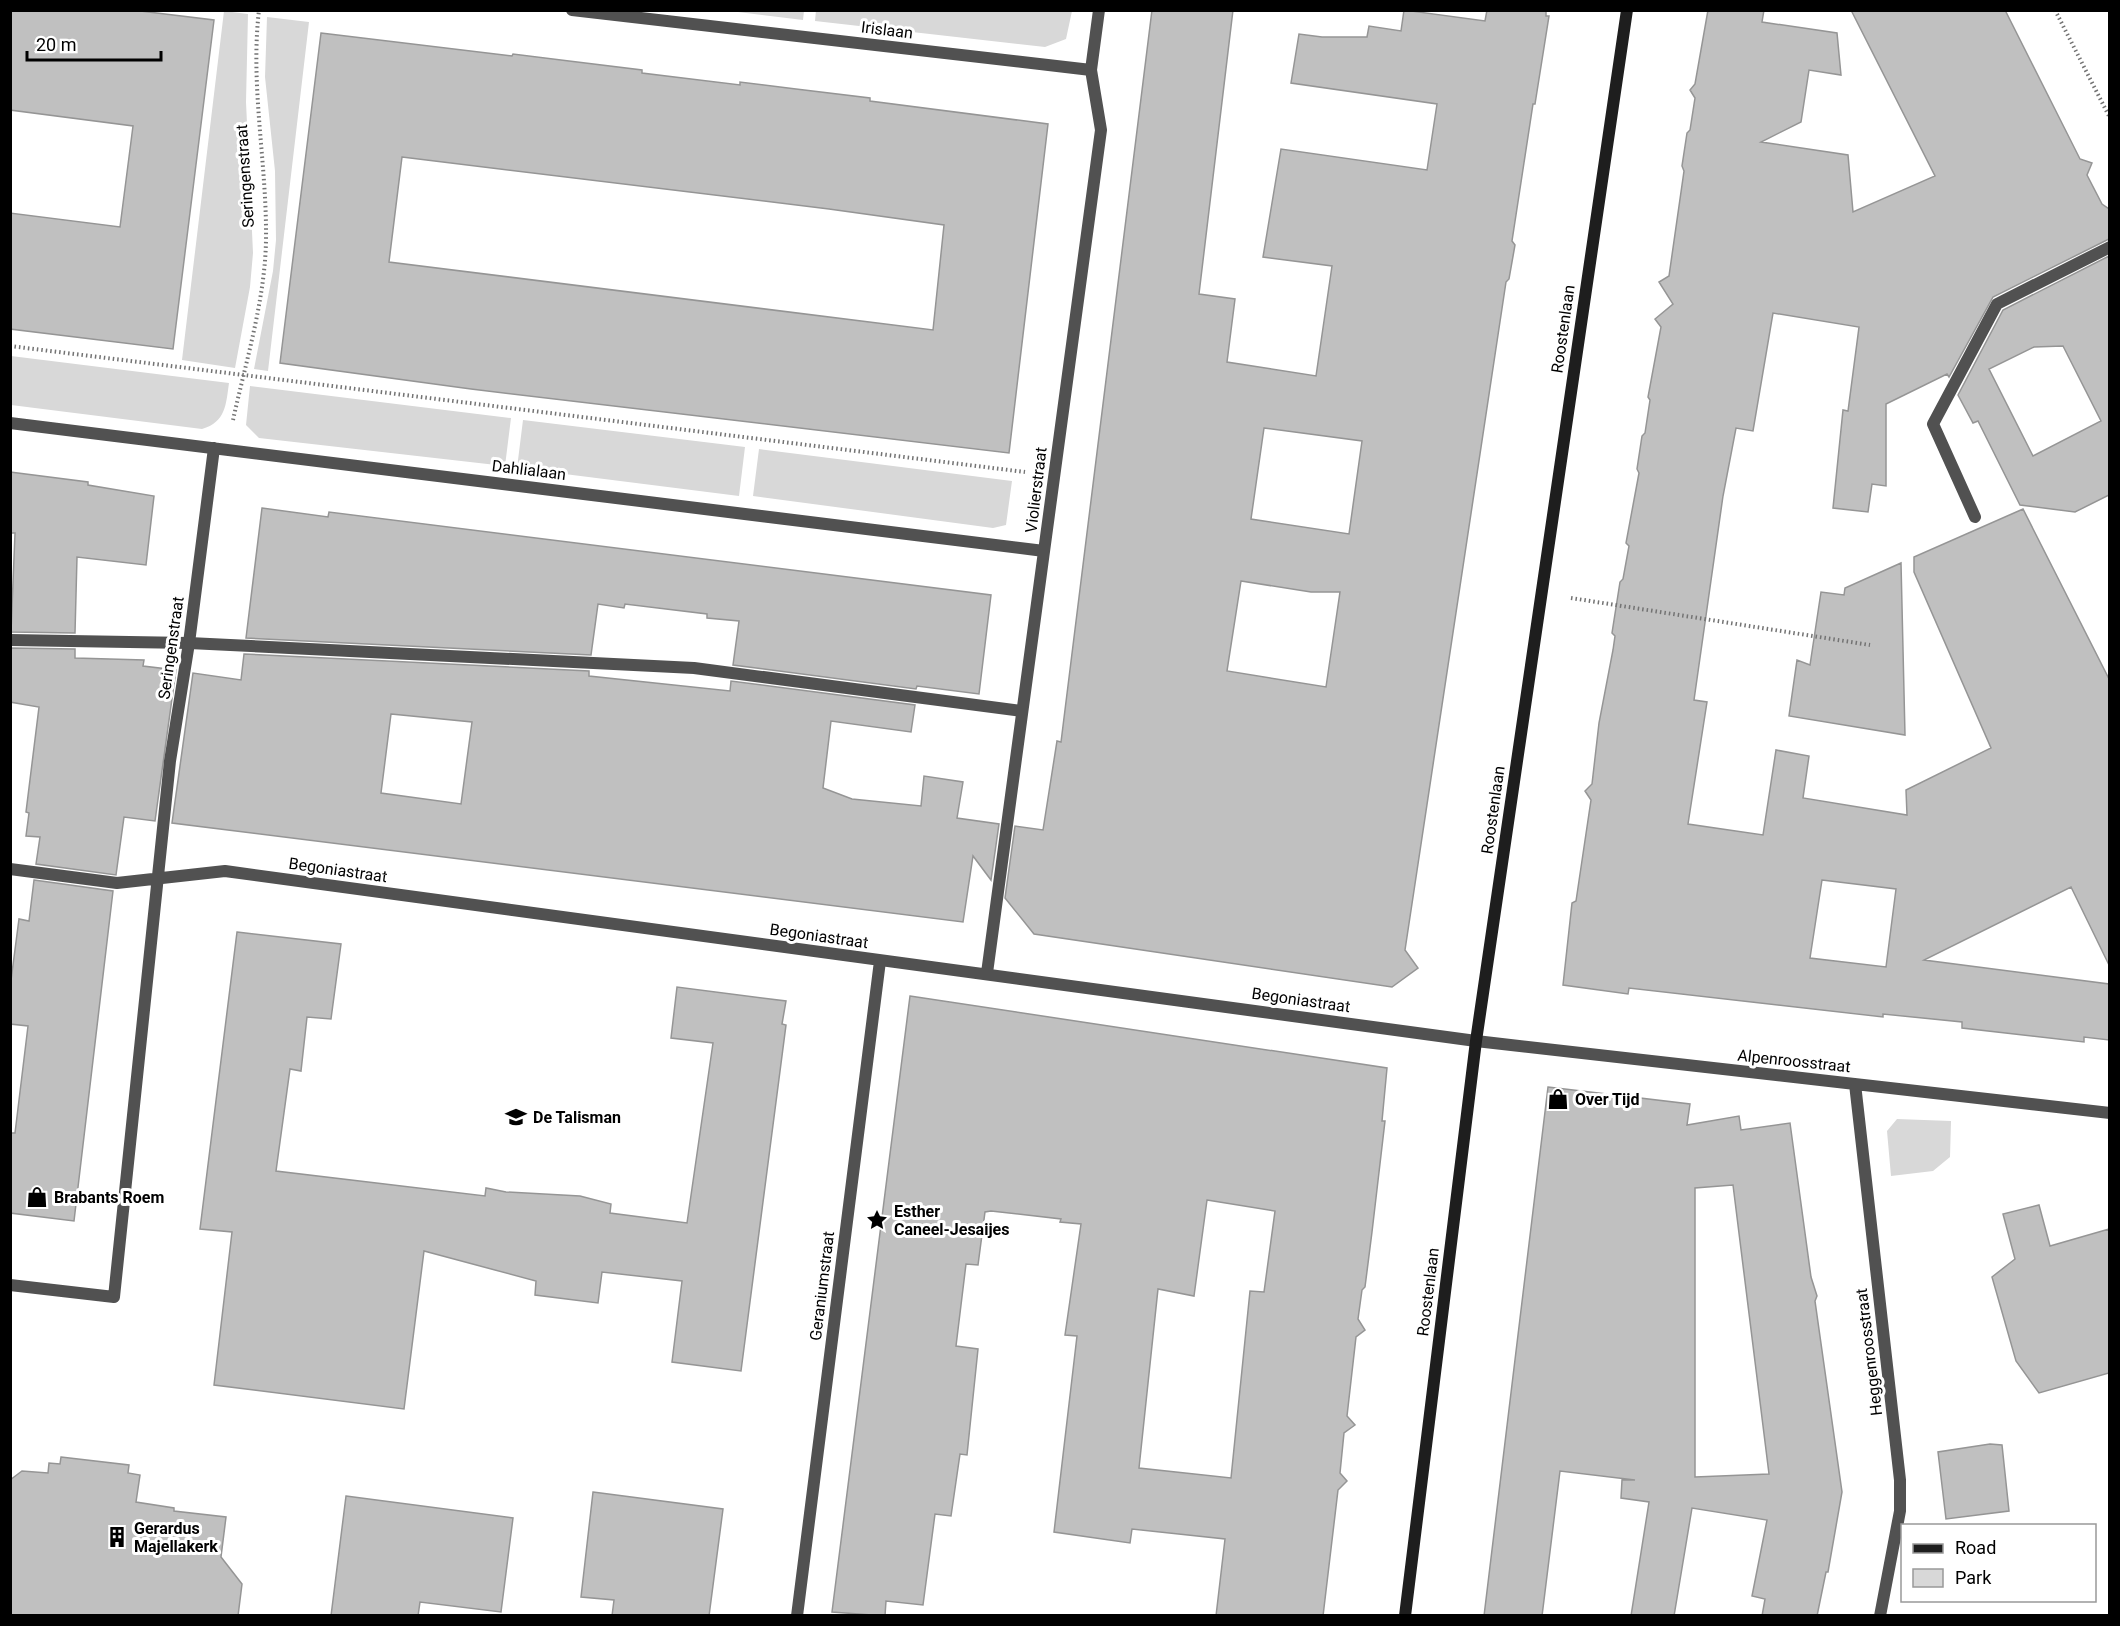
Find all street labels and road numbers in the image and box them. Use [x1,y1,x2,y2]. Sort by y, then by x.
street label: Irislaan [860,17,914,43]
street label: Seringenstraat [232,124,258,228]
street label: Roostenlaan [1547,284,1579,374]
street label: Violierstraat [1021,446,1051,534]
street label: Dahlialaan [491,456,567,484]
street label: Seringenstraat [154,595,188,701]
street label: Roostenlaan [1477,765,1509,855]
street label: Begoniastraat [288,854,388,886]
street label: Begoniastraat [769,920,869,952]
street label: Begoniastraat [1251,984,1351,1016]
street label: Alpenroosstraat [1736,1046,1852,1076]
street label: Geraniumstraat [806,1230,838,1342]
street label: Roostenlaan [1413,1247,1443,1337]
street label: Heggenroosstraat [1852,1287,1886,1417]

